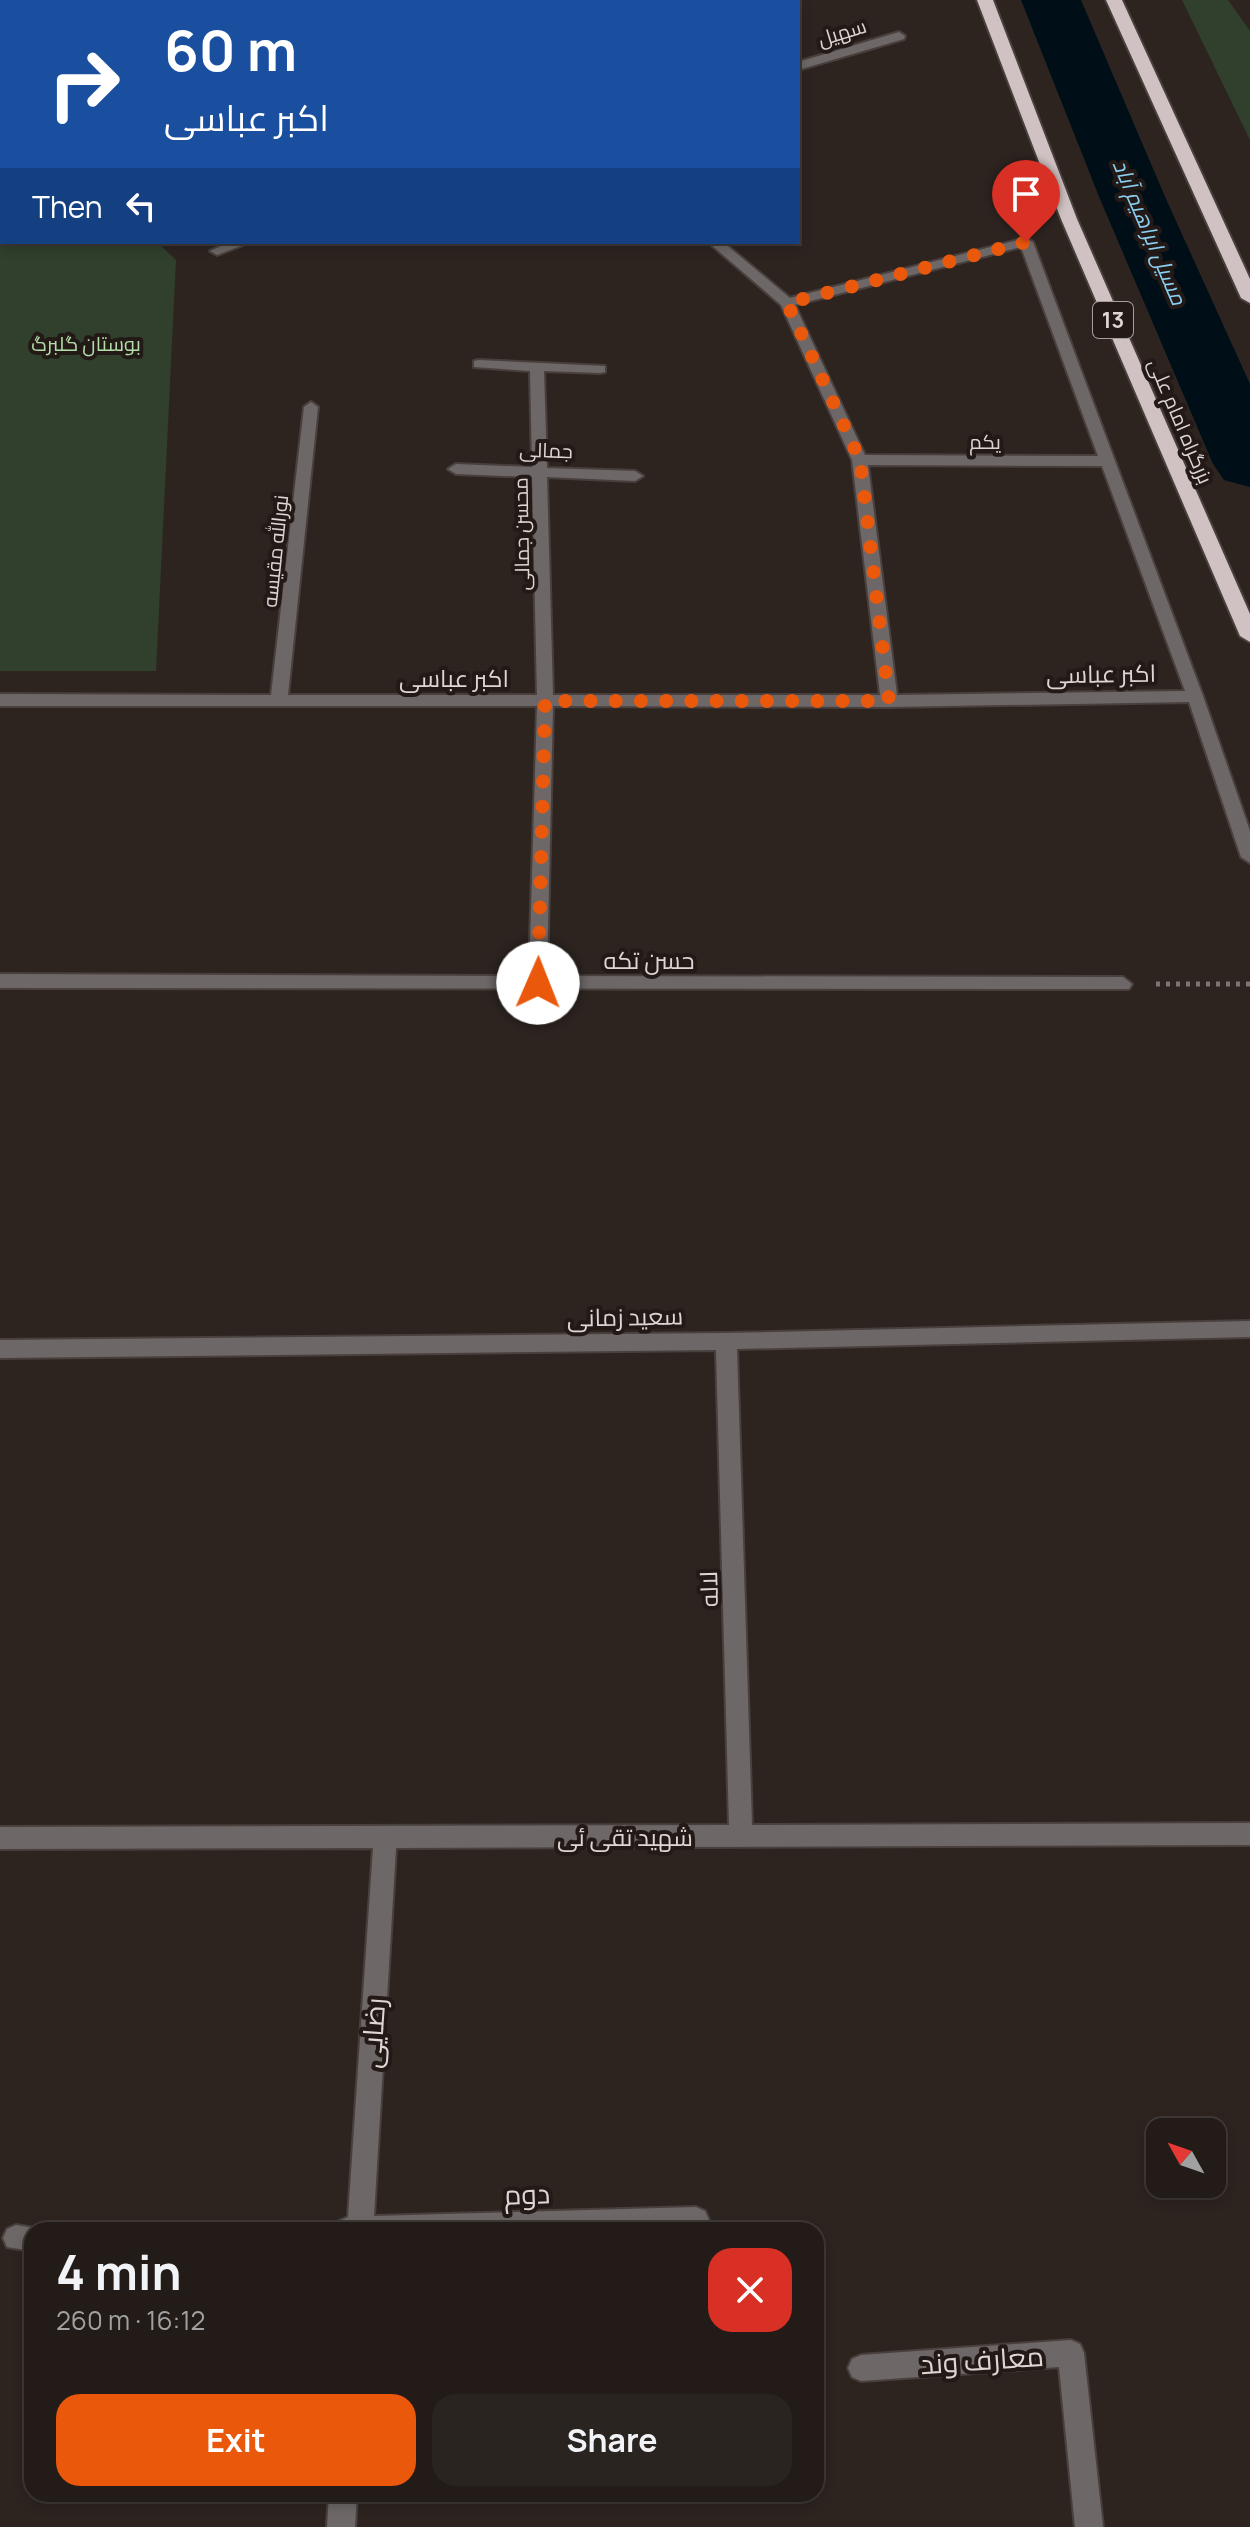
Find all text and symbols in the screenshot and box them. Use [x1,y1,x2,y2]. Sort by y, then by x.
text: 60 m [164,11,297,88]
street label: سهیل [814,12,870,52]
icon: right [32,32,136,136]
text: اکبر عباسی [164,93,329,142]
water label: مسیل ابراهیم آباد [1105,155,1195,311]
pin [992,160,1060,242]
icon: arrive [1004,172,1048,216]
icon: left [119,184,163,228]
text: Then [32,186,103,227]
road number: 13 [1093,302,1133,338]
park label: بوستان گلبرگ [31,330,141,357]
street label: بزرگراه امام علی [1142,354,1220,488]
street label: یکم [969,428,1001,456]
street label: جمالی [519,436,573,464]
street label: محسن جمالی [507,477,535,591]
street label: نورالله مقیسه [256,493,294,609]
street label: اکبر عباسی [1046,656,1156,690]
street label: اکبر عباسی [399,661,509,694]
position arrow [496,941,580,1025]
street label: حسن تکه [603,943,695,976]
street label: سعید زمانی [567,1298,683,1334]
street label: لاله [691,1570,725,1608]
street label: شهید تقی ئی [557,1820,693,1853]
street label: رضایی [351,1996,393,2070]
north arrow [1146,2118,1226,2198]
map controls [1146,2118,1226,2198]
street label: دوم [503,2173,551,2215]
text: 4 min [56,2239,181,2304]
button: close [708,2248,792,2332]
text: 260 m · 16:12 [56,2302,205,2338]
street label: معارف وند [919,2336,1045,2382]
button: Exit [56,2394,416,2486]
button: Share [432,2394,792,2486]

